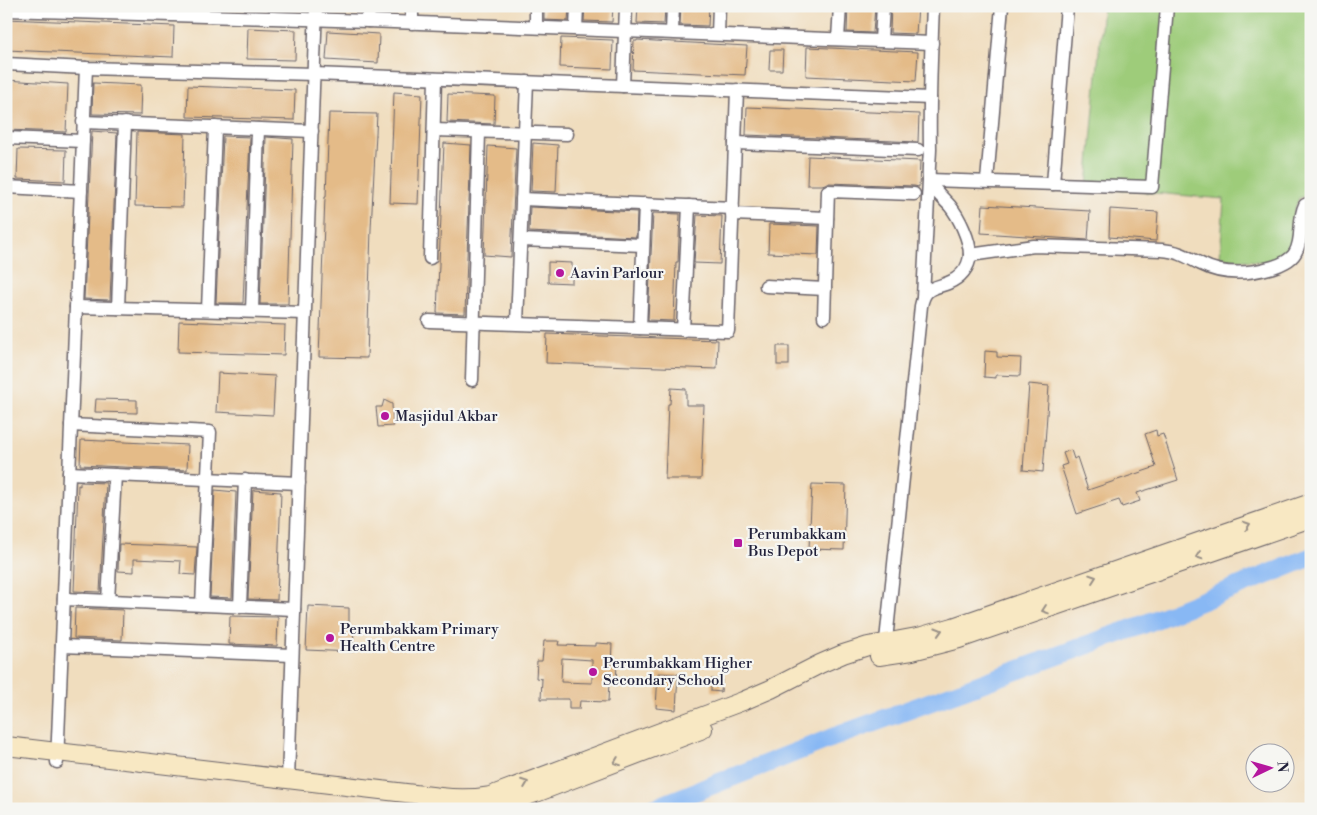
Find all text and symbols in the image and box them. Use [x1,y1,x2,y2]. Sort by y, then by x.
place label: Aavin Parlour [569,264,664,283]
marker: Aavin Parlour [554,267,566,279]
place label: Masjidul Akbar [395,407,498,426]
marker: Masjidul Akbar [379,410,391,422]
one-way arrow [1242,521,1250,531]
place label: Perumbakkam Bus Depot [747,525,846,561]
marker: Perumbakkam Bus Depot [732,537,744,549]
one-way arrow [1195,551,1203,561]
one-way arrow [1088,574,1097,584]
one-way arrow [1041,604,1050,614]
place label: Perumbakkam Primary Health Centre [340,620,499,656]
one-way arrow [935,627,943,637]
marker: Perumbakkam Primary Health Centre [324,632,336,644]
place label: Perumbakkam Higher Secondary School [603,654,753,690]
marker: Perumbakkam Higher Secondary School [587,666,599,678]
north arrow [1244,742,1294,792]
one-way arrow [613,756,622,766]
text: N [1273,761,1291,773]
one-way arrow [520,778,529,789]

